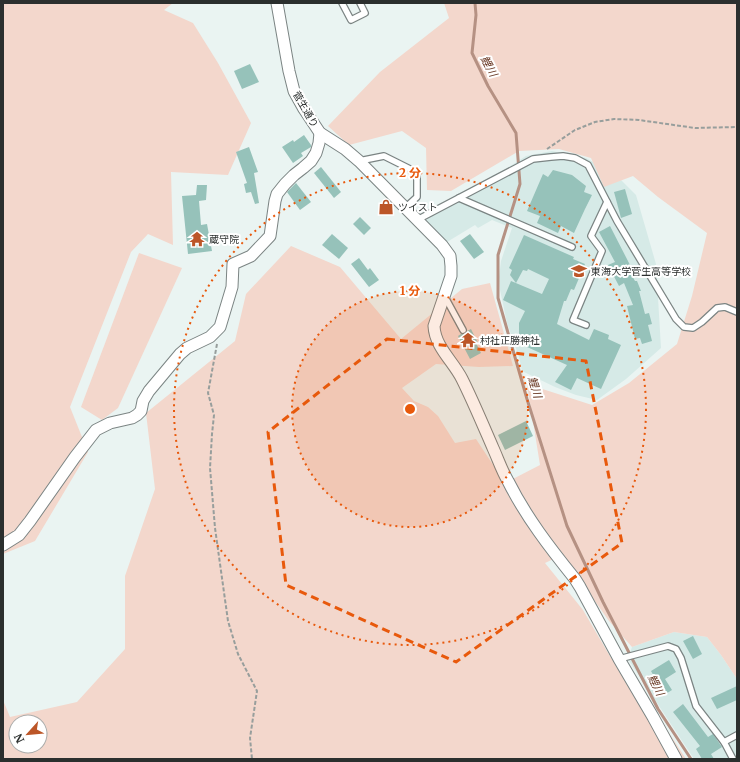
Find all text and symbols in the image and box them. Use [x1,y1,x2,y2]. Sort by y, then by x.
water label: 鯉川 [478,53,501,80]
street label: 菅生通り [290,89,321,130]
text: 2 分 [399,165,421,180]
shop icon: ツイスト [377,198,395,216]
place label: ツイスト [398,201,438,214]
temple icon: 蔵守院 [188,230,206,248]
place label: 蔵守院 [209,233,239,246]
school or university icon: 東海大学菅生高等学校 [570,262,588,280]
place label: 東海大学菅生高等学校 [591,265,691,278]
text: 1 分 [400,283,420,298]
temple icon: 村社正勝神社 [459,331,477,349]
place label: 村社正勝神社 [480,334,540,347]
water label: 鯉川 [525,374,545,401]
centre of rings [403,402,417,416]
water label: 鯉川 [645,672,668,699]
north arrow [8,714,48,754]
text: N [11,731,27,746]

